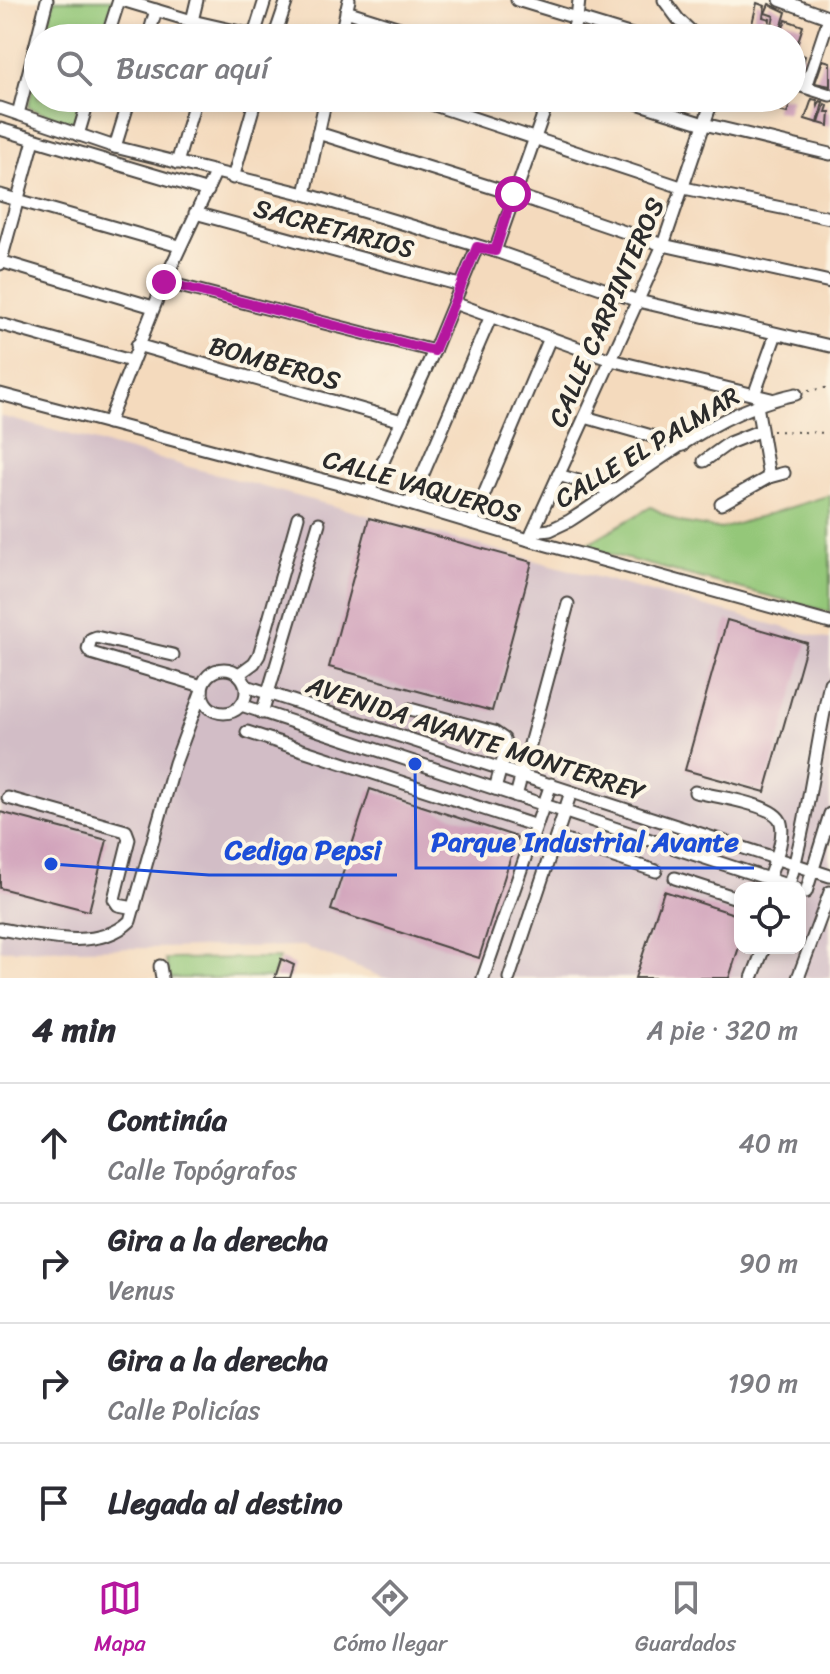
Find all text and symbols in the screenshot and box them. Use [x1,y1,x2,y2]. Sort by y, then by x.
search box [24,24,806,112]
text: Buscar aquí [116,41,269,95]
icon: search [52,46,96,90]
route start [495,176,531,212]
street label: SACRETARIOS [249,184,420,272]
street label: CALLE CARPINTEROS [535,190,677,434]
route end [146,264,182,300]
street label: BOMBEROS [204,322,346,404]
street label: CALLE EL PALMAR [545,373,749,521]
street label: CALLE VAQUEROS [318,436,526,536]
street label: AVENIDA AVANTE MONTERREY [299,661,652,815]
callout: Parque Industrial Avante [416,816,754,868]
text: Parque Industrial Avante [431,817,740,866]
callout: Cediga Pepsi [209,823,397,875]
text: Cediga Pepsi [224,825,383,874]
map controls [734,882,806,954]
button: locate [734,882,806,954]
text: 4 min [32,1000,116,1060]
text: A pie · 320 m [647,1007,798,1053]
text: Continúa [108,1093,227,1147]
text: 40 m [739,1120,798,1166]
icon: ahead [32,1121,76,1165]
text: Calle Topógrafos [108,1147,297,1193]
text: Gira a la derecha [108,1213,328,1267]
text: 90 m [739,1240,798,1286]
icon: right [32,1241,76,1285]
text: Venus [108,1267,175,1313]
text: Gira a la derecha [108,1333,328,1387]
text: 190 m [728,1360,798,1406]
icon: right [32,1361,76,1405]
text: Calle Policías [108,1387,260,1433]
text: Llegada al destino [108,1476,342,1530]
icon: arrive [32,1481,76,1525]
tab: Mapa [94,1576,146,1663]
tab: Cómo llegar [333,1576,447,1663]
tab: Guardados [635,1576,736,1663]

